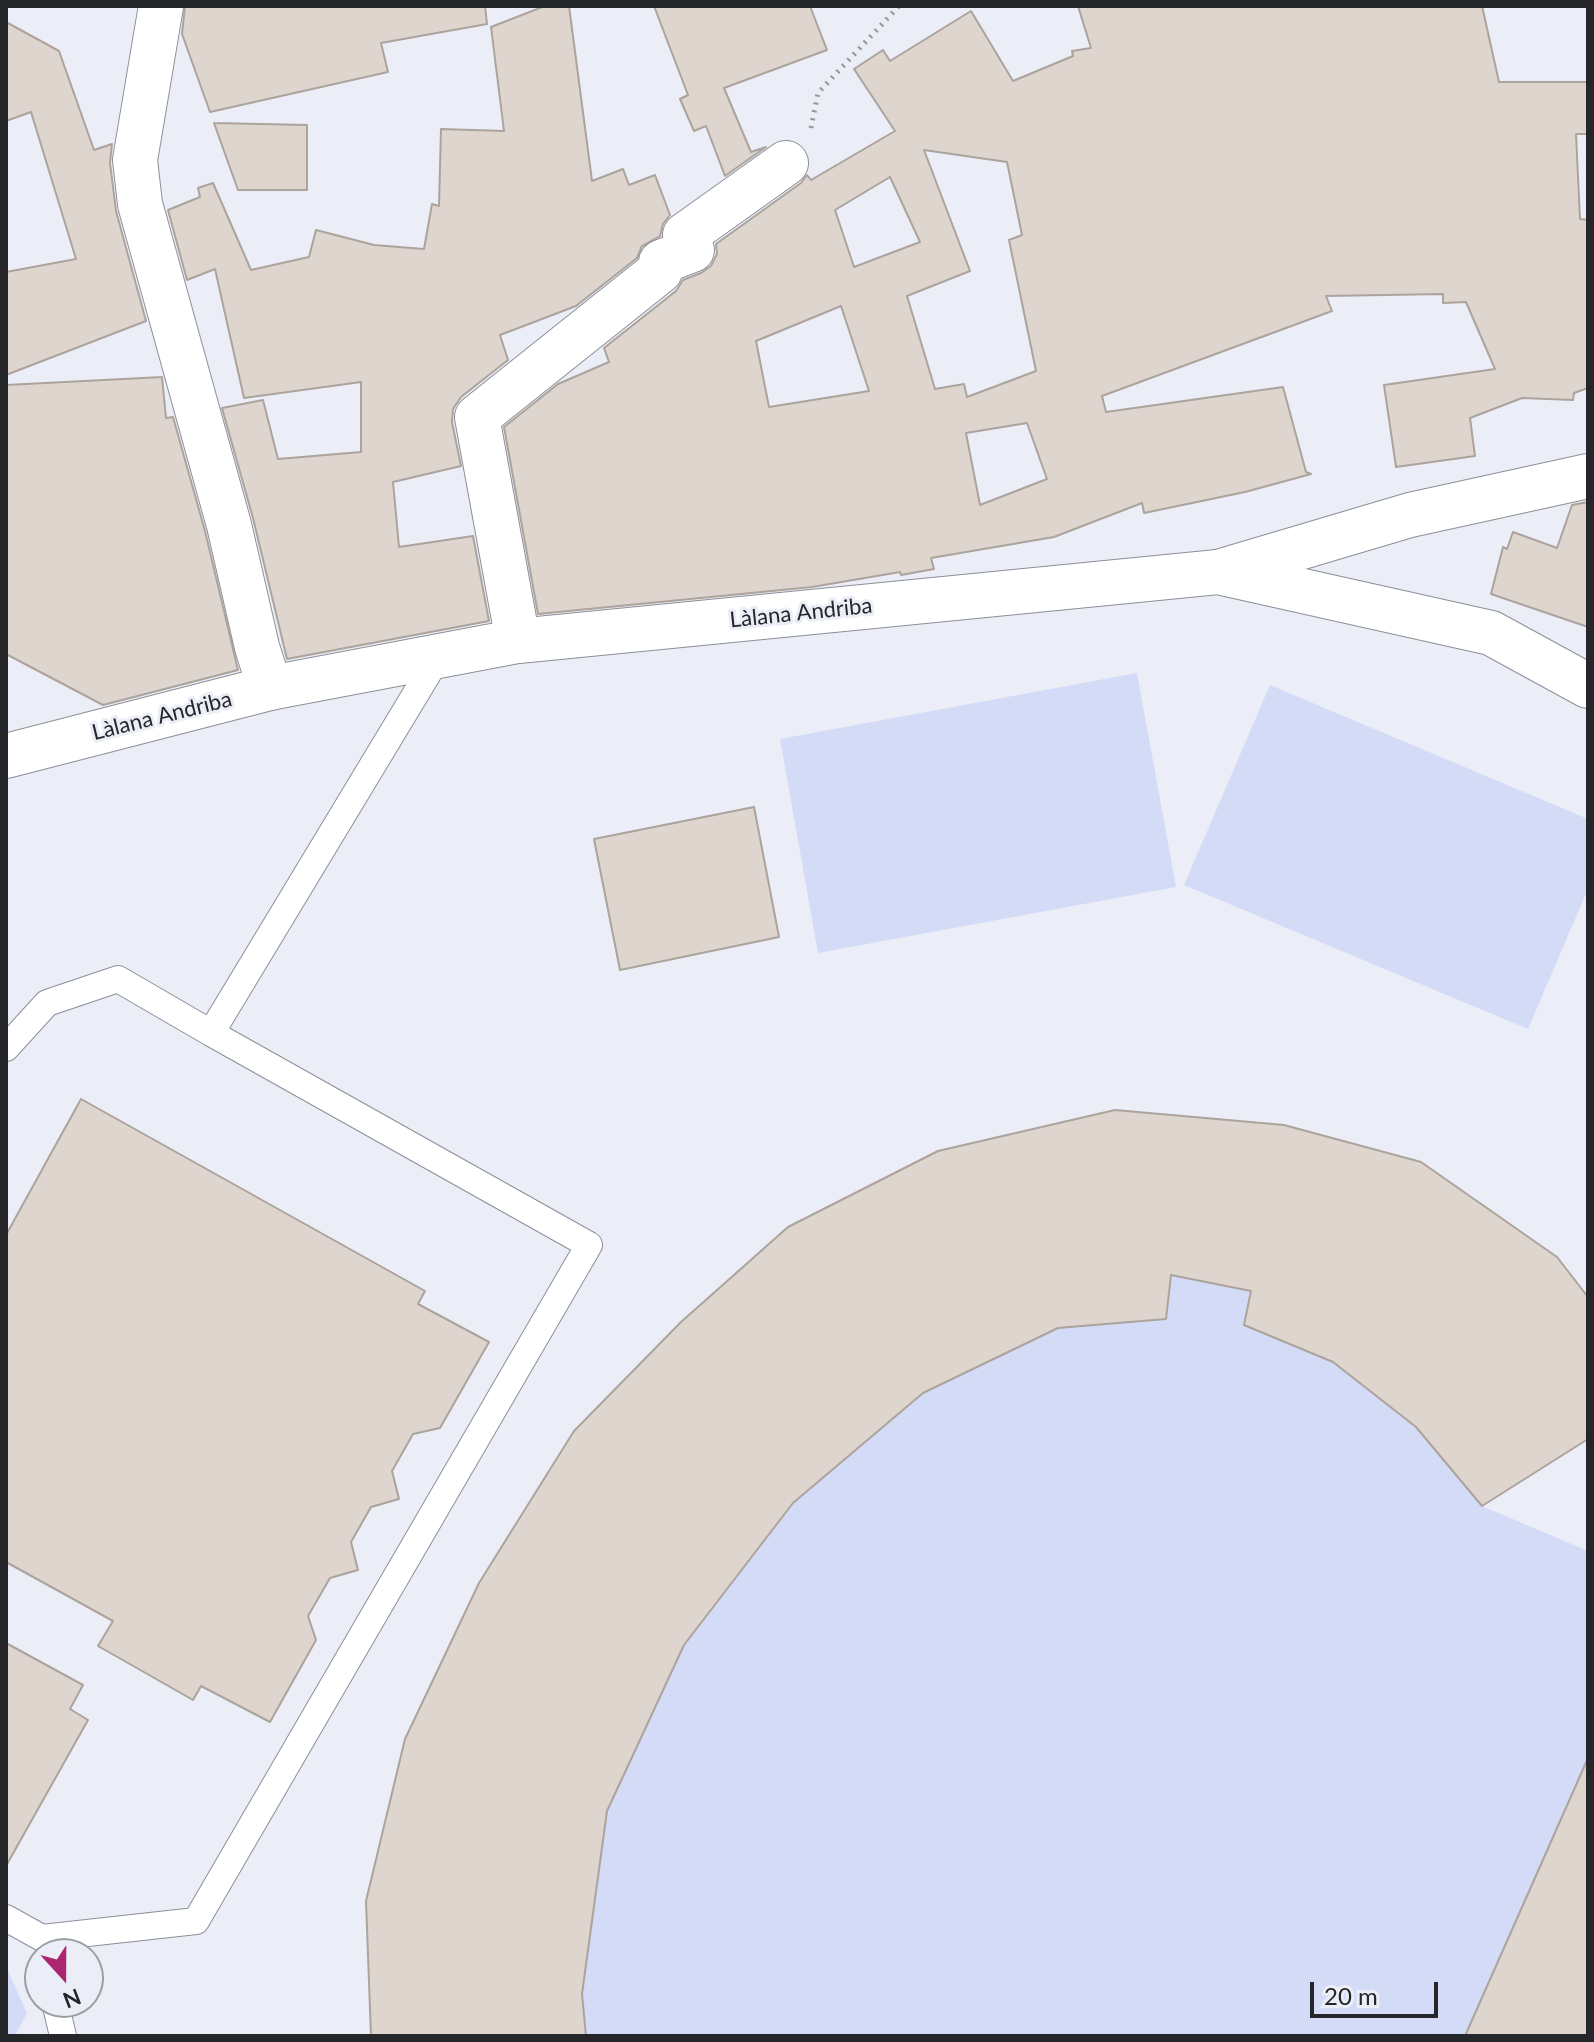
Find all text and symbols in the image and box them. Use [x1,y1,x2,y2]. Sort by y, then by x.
street label: Làlana Andriba [728,592,874,634]
street label: Làlana Andriba [89,686,235,746]
north arrow [24,1938,104,2018]
scale bar [1314,1966,1442,2016]
text: 20 m [1324,1981,1378,2010]
text: N [59,1983,85,2015]

